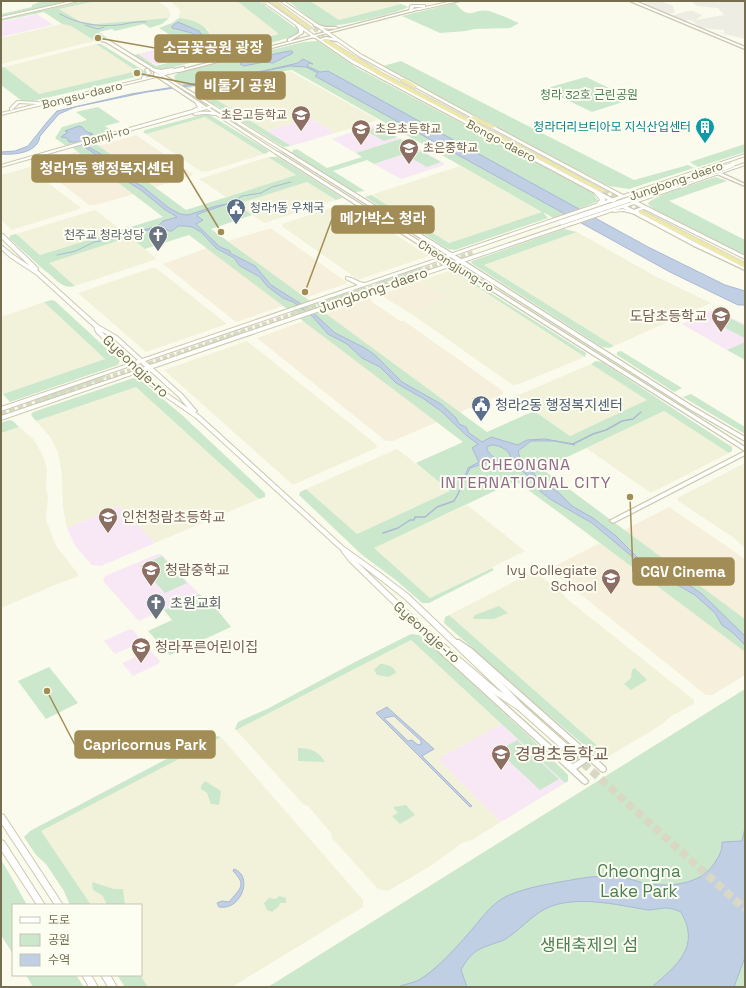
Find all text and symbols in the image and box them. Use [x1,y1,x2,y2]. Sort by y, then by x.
callout: 소금꽃공원 광장 [155,35,271,62]
text: 소금꽃공원 광장 [163,38,263,57]
callout: 비둘기 공원 [196,72,285,99]
text: 비둘기 공원 [204,76,276,95]
street label: Bongsu-daero [40,77,124,113]
park label: 청라 32호 근린공원 [540,87,638,103]
school or university icon: 초은고등학교 [290,104,312,132]
place label: 초은고등학교 [221,107,287,123]
street label: Bongo-daero [463,116,539,166]
building icon: 청라더리브티아모 지식산업센터 [694,116,716,144]
school or university icon: 초은초등학교 [350,118,372,146]
place label: 청라더리브티아모 지식산업센터 [533,119,691,135]
place label: 초은초등학교 [375,121,441,137]
street label: Damji-ro [81,122,131,150]
school or university icon: 초은중학교 [398,137,420,165]
place label: 초은중학교 [423,140,478,156]
callout: 청라1동 행정복지센터 [32,155,183,182]
street label: Jungbong-daero [627,157,725,205]
text: 청라1동 행정복지센터 [40,159,174,178]
public building icon: 청라1동 우채국 [225,197,247,225]
place label: 청라1동 우채국 [250,200,324,216]
callout: 메가박스 청라 [332,206,434,233]
text: 메가박스 청라 [340,209,426,228]
church icon: 천주교 청라성당 [147,224,169,252]
place label: 천주교 청라성당 [64,227,144,243]
street label: Cheongjung-ro [415,236,497,296]
street label: Jungbong-daero [316,263,430,317]
school or university icon: 도담초등학교 [710,305,732,333]
place label: 도담초등학교 [630,307,707,325]
street label: Gyeongje-ro [99,331,173,401]
public building icon: 청라2동 행정복지센터 [470,394,492,422]
place label: 청라2동 행정복지센터 [495,396,623,414]
district label: CHEONGNA INTERNATIONAL CITY [440,454,612,493]
school or university icon: 인천청람초등학교 [97,506,119,534]
place label: 인천청람초등학교 [122,508,225,526]
callout: CGV Cinema [633,558,734,585]
school or university icon: 청람중학교 [140,559,162,587]
place label: 청람중학교 [165,561,230,579]
place label: Ivy Collegiate School [507,561,597,595]
text: CGV Cinema [640,562,726,581]
school or university icon: Ivy Collegiate School [600,567,622,595]
church icon: 초원교회 [145,592,167,620]
place label: 초원교회 [170,594,222,612]
street label: Gyeongje-ro [390,597,464,667]
school or university icon: 청라푸른어린이집 [130,636,152,664]
place label: 청라푸른어린이집 [155,638,258,656]
callout: Capricornus Park [75,731,215,758]
text: Capricornus Park [83,735,207,754]
school or university icon: 경명초등학교 [490,743,512,771]
place label: 경명초등학교 [515,743,609,765]
park label: Cheongna Lake Park [597,860,681,902]
legend [12,904,142,976]
text: 도로 [48,912,70,928]
text: 공원 [48,932,70,948]
park label: 생태축제의 섬 [540,934,638,956]
text: 수역 [48,952,70,968]

